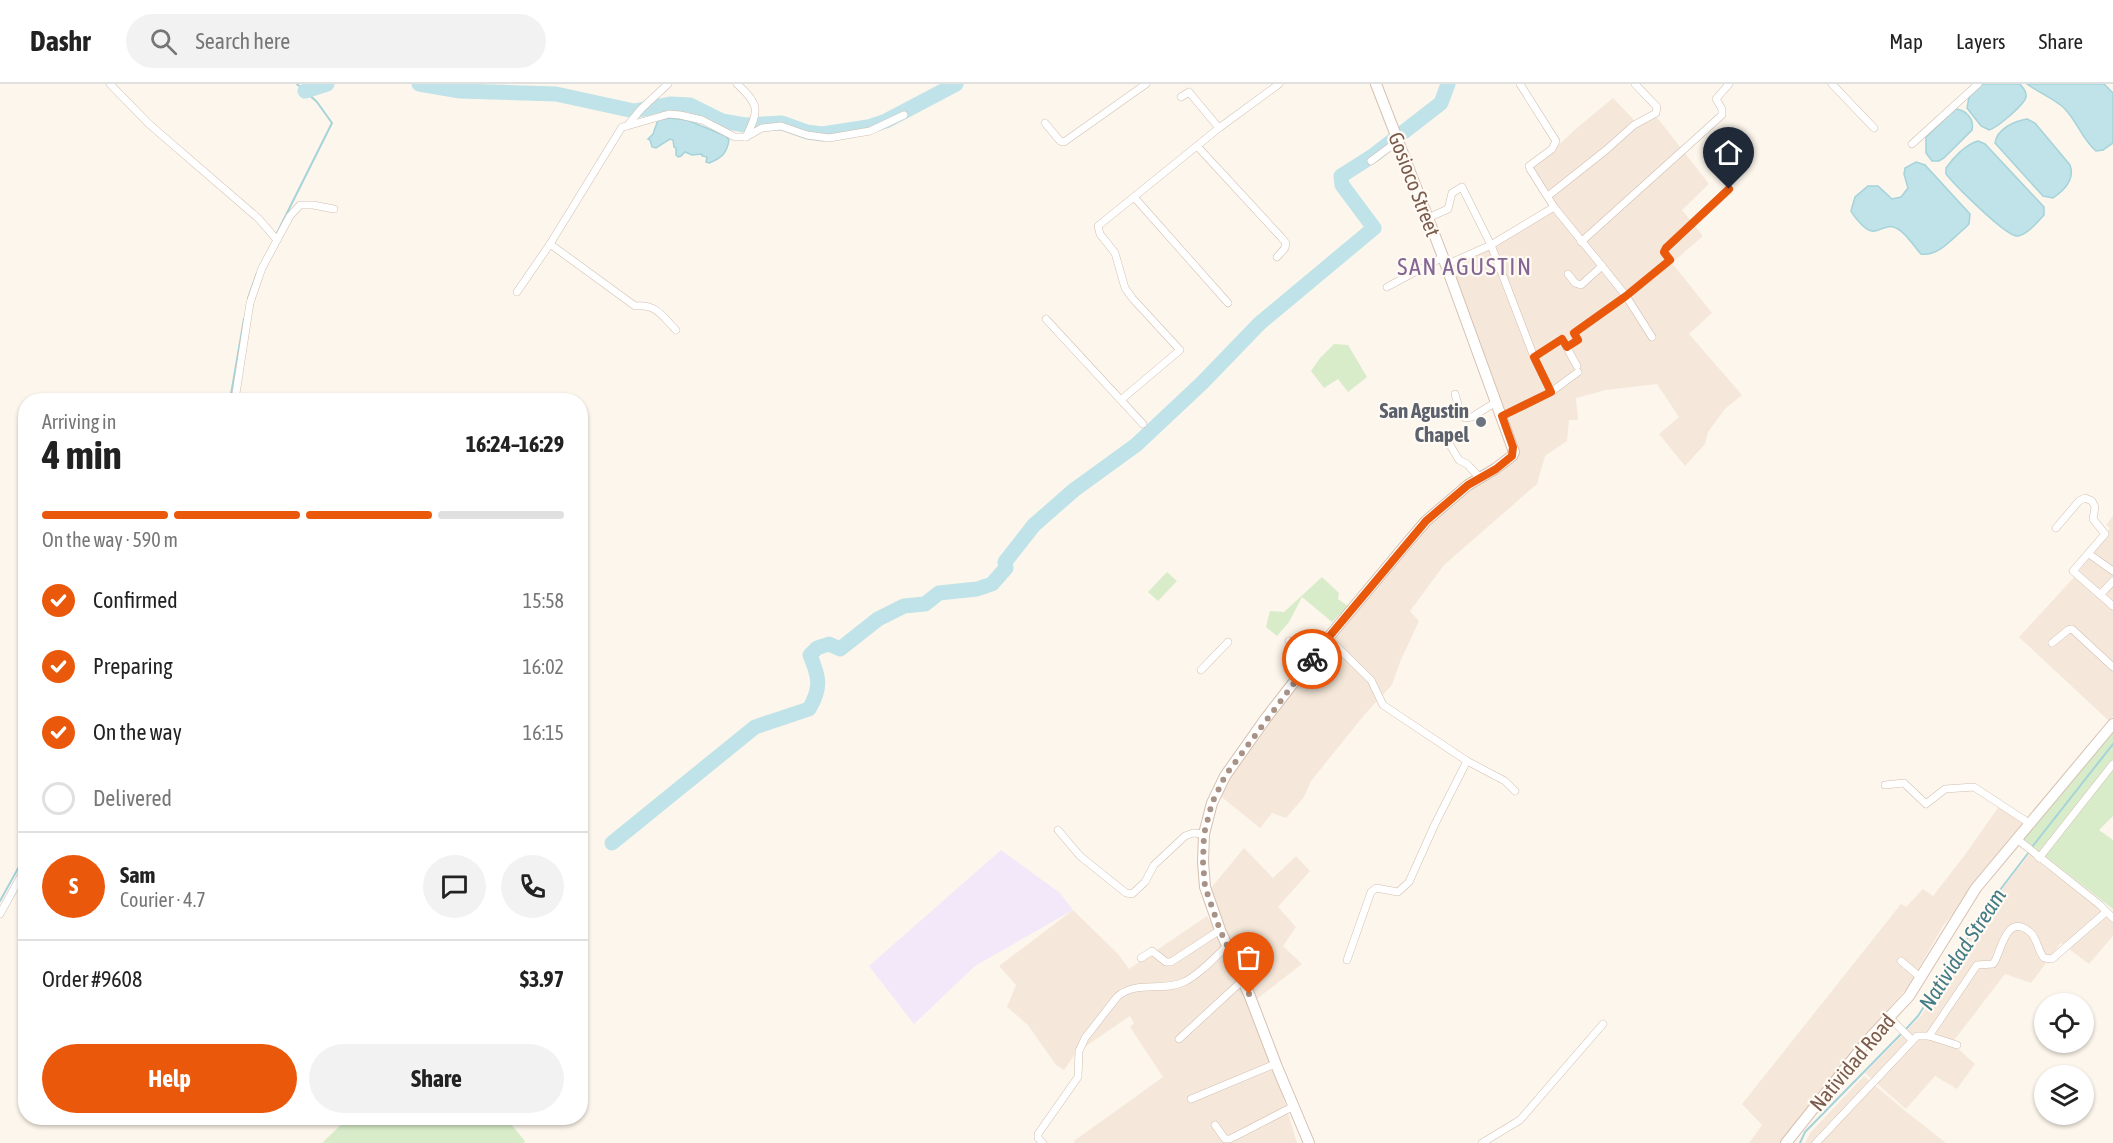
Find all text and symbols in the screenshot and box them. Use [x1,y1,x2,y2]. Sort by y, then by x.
search box [126,14,546,68]
text: Dashr [30,25,90,57]
icon: search [147,25,180,58]
text: Search here [195,28,290,54]
text: Map [1889,29,1923,53]
text: Layers [1956,29,2006,53]
text: Share [2039,29,2083,53]
pin [1703,127,1754,189]
street label: Gosioco Street [1384,128,1446,240]
icon: home [1712,136,1745,169]
district label: SAN AGUSTIN [1397,253,1533,280]
place label: San Agustin Chapel [1379,398,1469,446]
text: Arriving in [42,410,116,433]
marker: San Agustin Chapel [1474,415,1488,429]
text: 16:24–16:29 [466,431,564,457]
text: 4 min [42,433,122,477]
text: On the way · 590 m [42,528,178,551]
icon: check [42,584,75,617]
text: Confirmed [93,587,178,613]
text: 15:58 [523,589,564,612]
courier [1282,629,1342,689]
icon: bike [1296,643,1329,676]
icon: check [42,650,75,683]
text: Preparing [93,653,173,679]
text: 16:02 [522,655,564,678]
icon: check [42,716,75,749]
text: On the way [93,719,182,745]
text: 16:15 [523,721,564,744]
text: Delivered [93,785,172,811]
button: chat [423,855,486,918]
button: phone [501,855,564,918]
text: Sam [120,862,155,888]
text: S [69,873,78,899]
water label: Natividad Stream [1913,883,2011,1015]
text: Courier · 4.7 [120,888,206,911]
pin [1223,932,1274,994]
icon: bag [1232,941,1265,974]
text: Order #9608 [42,966,142,992]
text: $3.97 [520,966,564,992]
map controls [2034,993,2094,1125]
button: locate [2034,993,2094,1053]
street label: Natividad Road [1805,1009,1899,1115]
button: Help [42,1044,297,1113]
button: Share [309,1044,564,1113]
button: layers [2034,1065,2094,1125]

